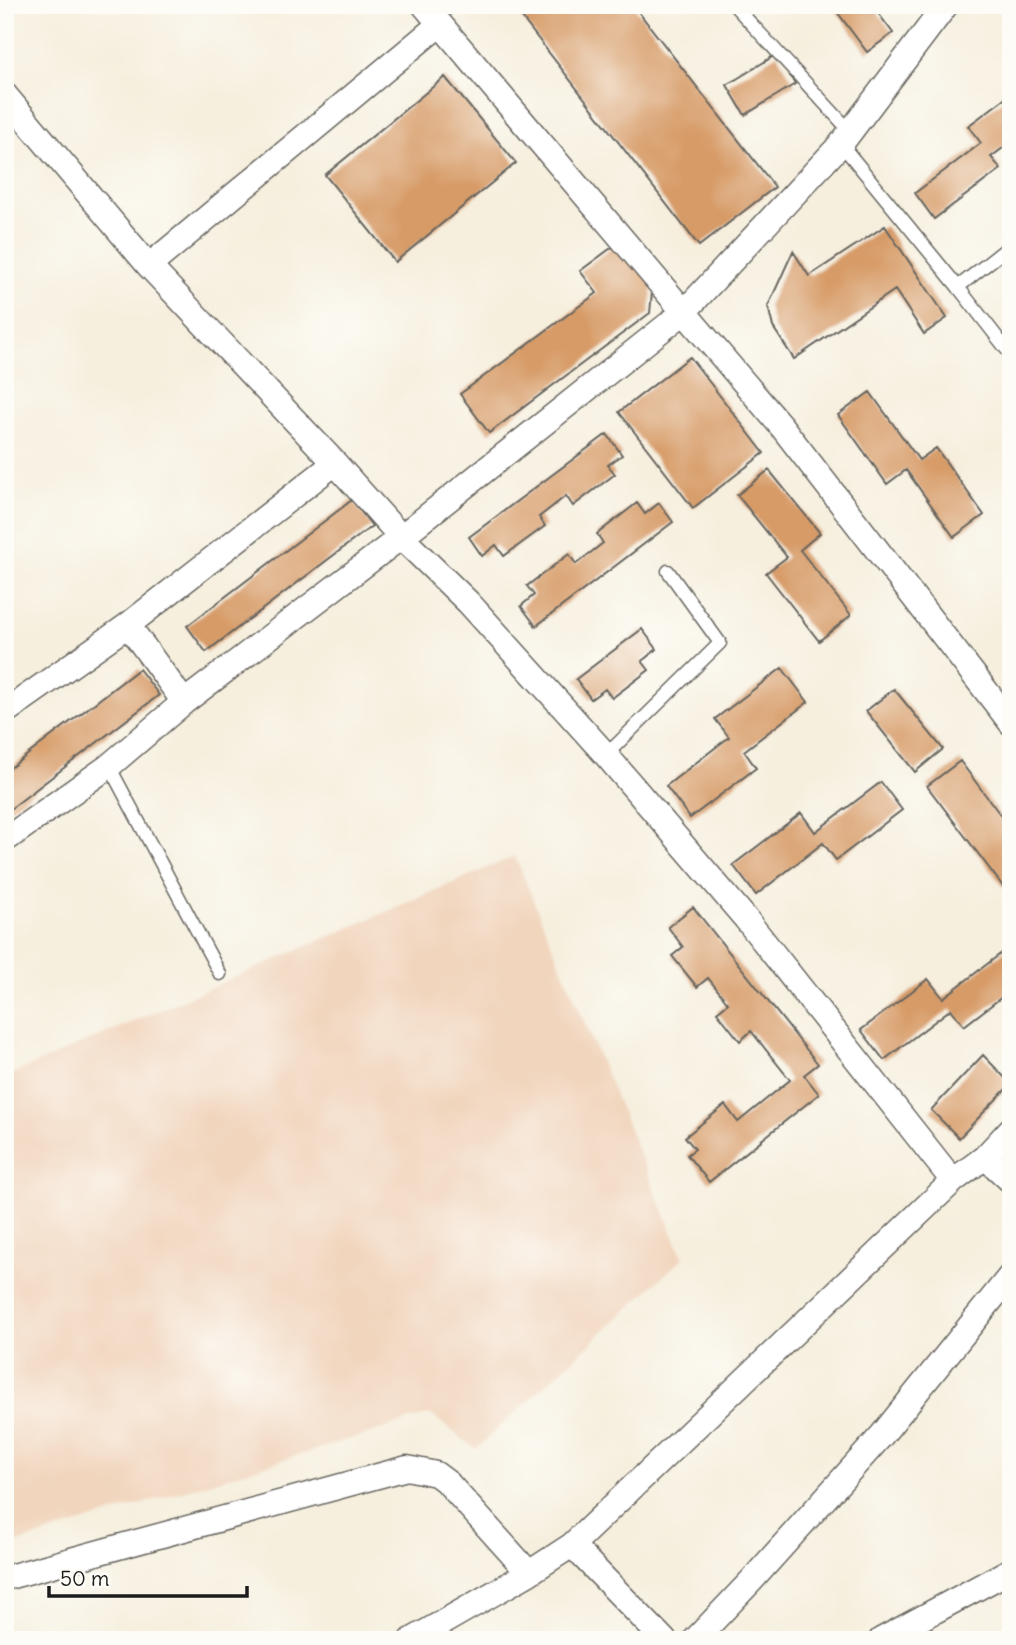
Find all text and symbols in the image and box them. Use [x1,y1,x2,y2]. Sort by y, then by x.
scale bar [49,1554,247,1598]
text: 50 m [60,1565,109,1592]

